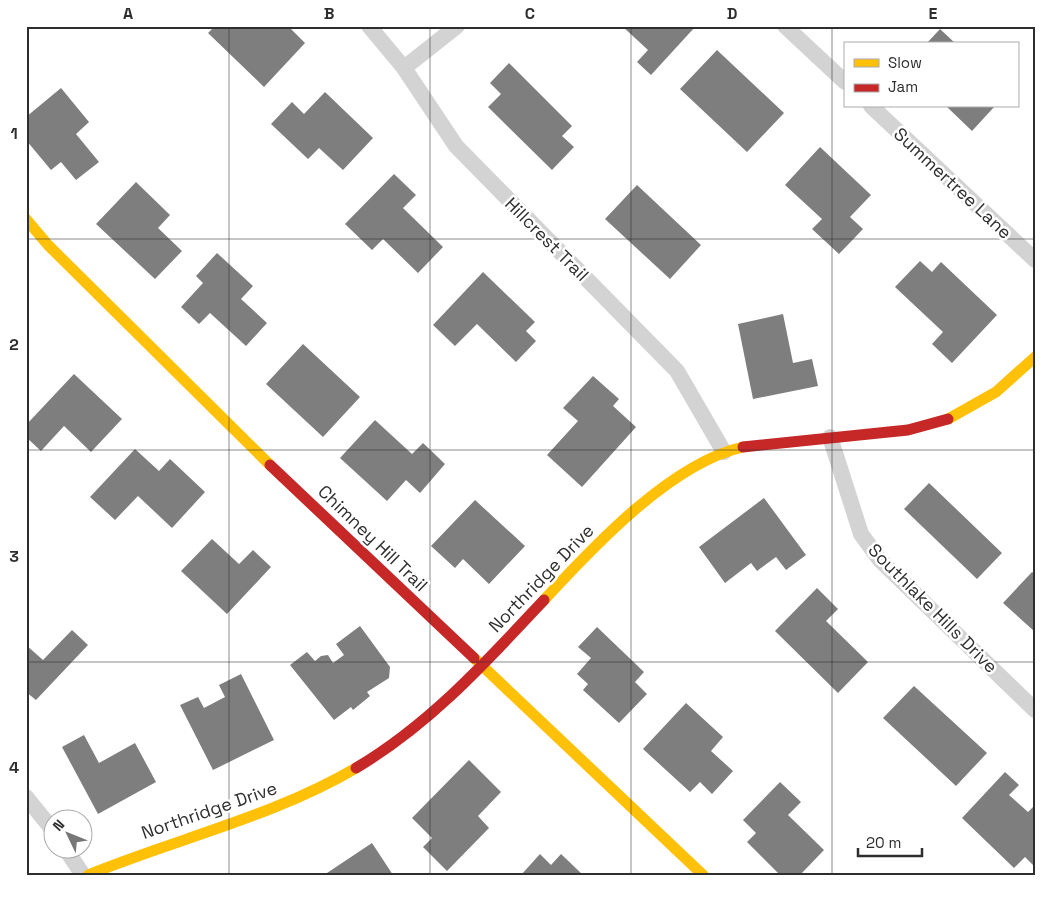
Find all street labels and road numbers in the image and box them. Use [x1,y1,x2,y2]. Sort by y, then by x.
street label: Summertree Lane [889,122,1017,244]
street label: Hillcrest Trail [500,192,594,286]
street label: Chimney Hill Trail [313,480,433,596]
street label: Northridge Drive [483,519,599,637]
street label: Southlake Hills Drive [863,538,1003,678]
street label: Northridge Drive [138,776,280,844]

